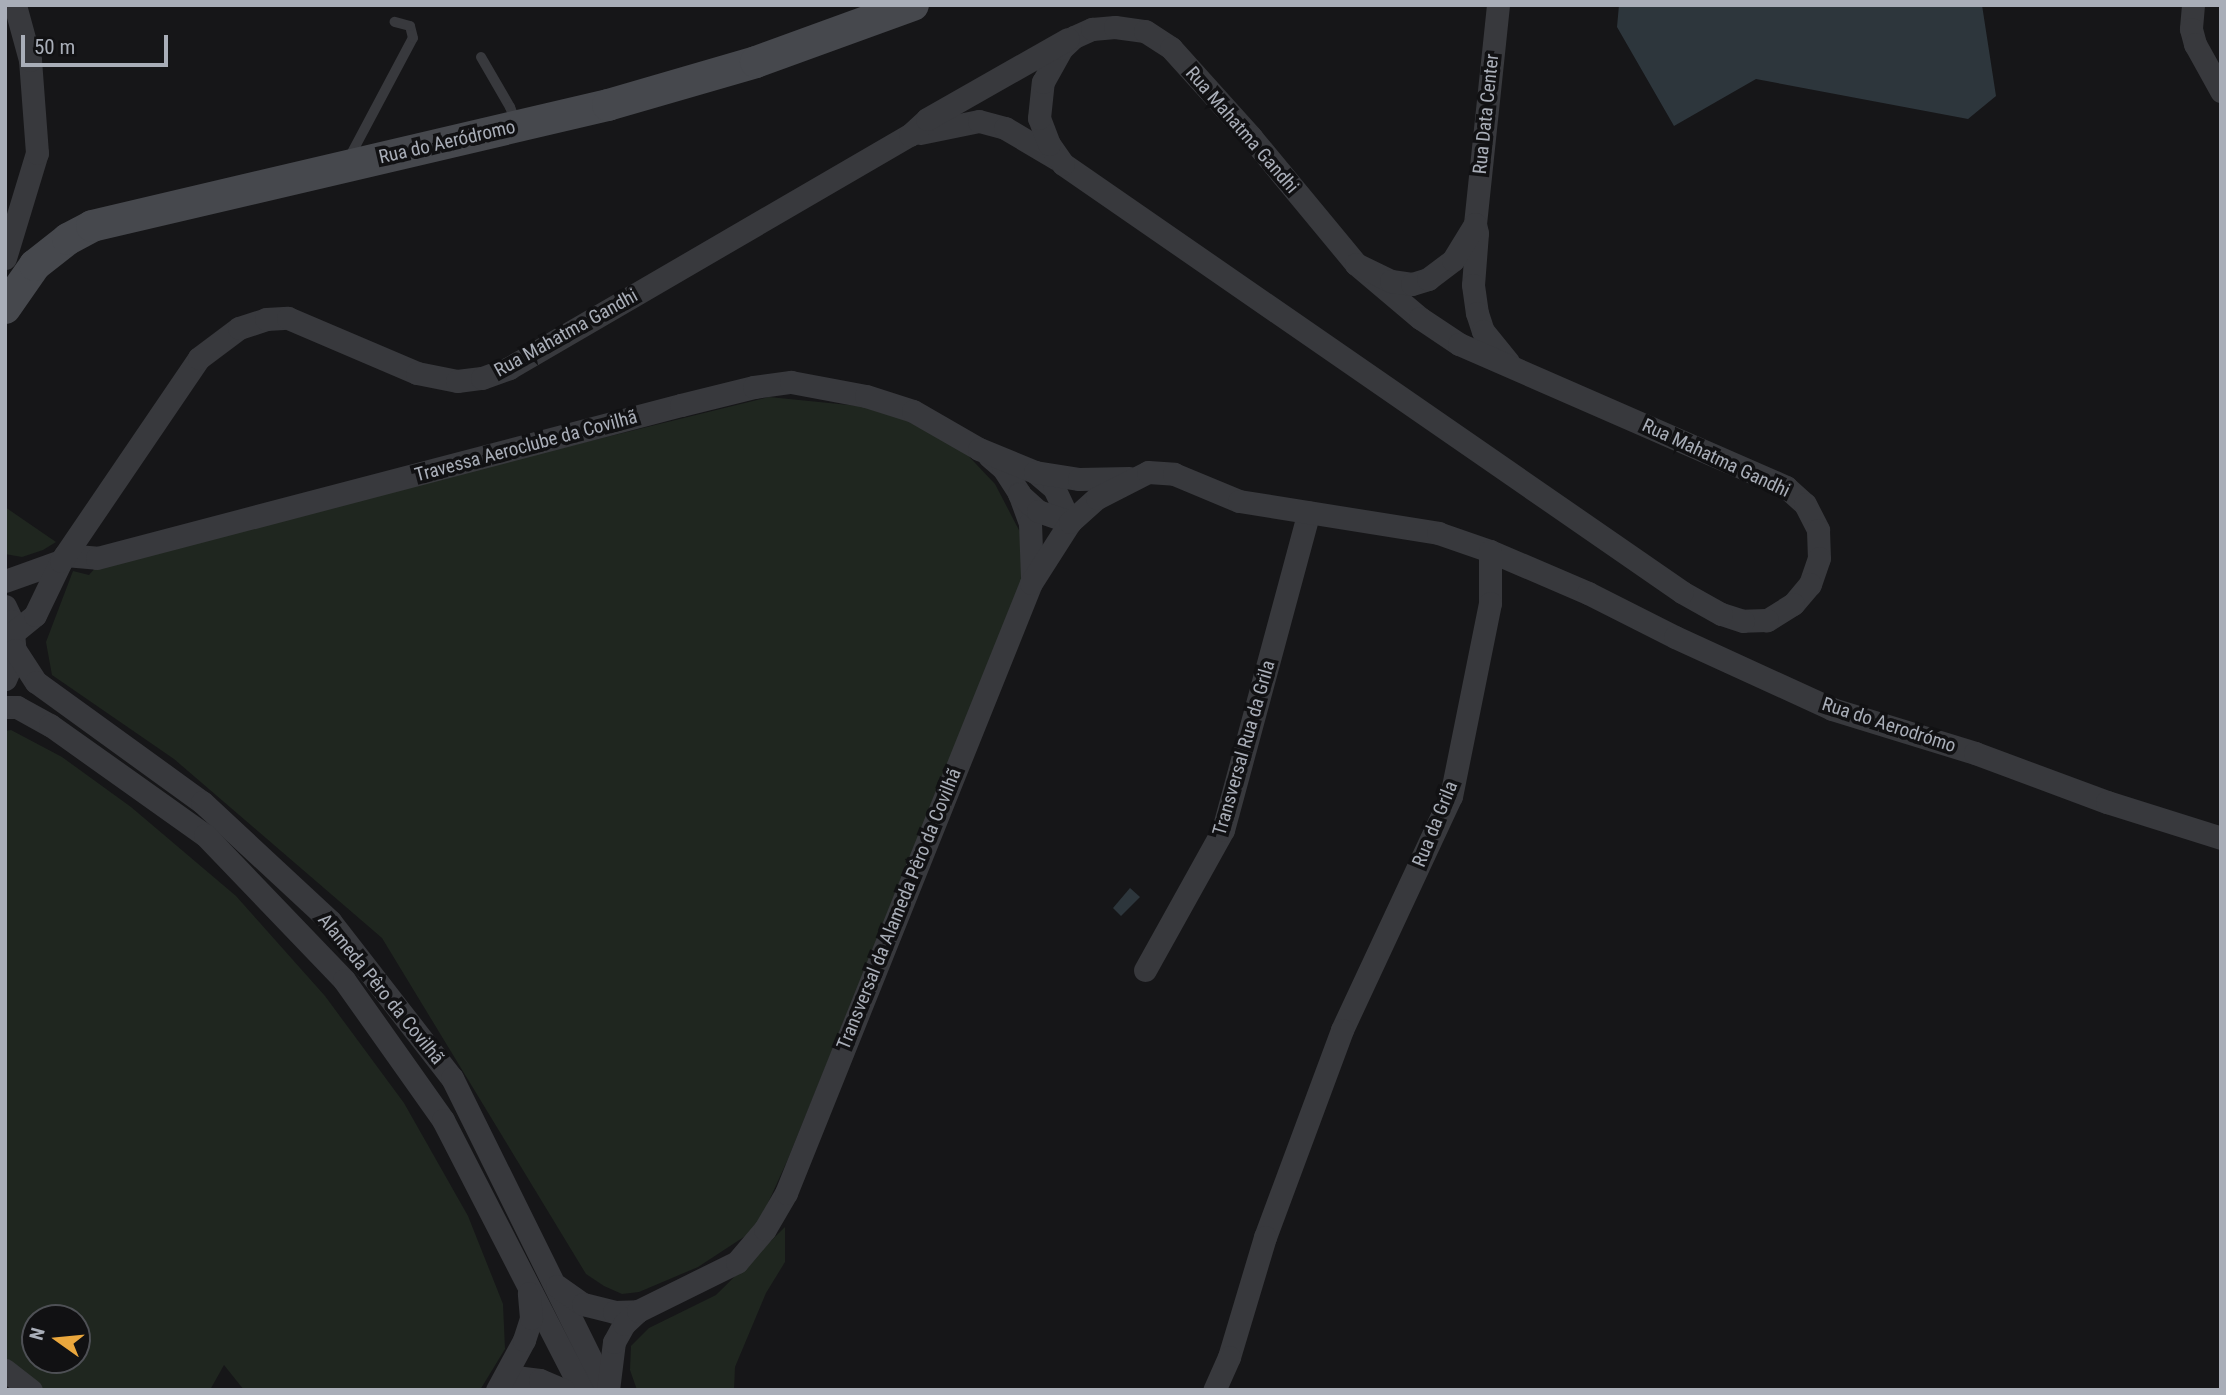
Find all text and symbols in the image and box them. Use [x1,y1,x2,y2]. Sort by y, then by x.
scale bar [24,21,172,65]
text: 50 m [34,35,75,59]
street label: Rua Data Center [1468,53,1504,175]
street label: Rua Mahatma Gandhi [1181,62,1303,198]
street label: Rua do Aeródromo [376,115,518,169]
street label: Rua Mahatma Gandhi [490,284,642,382]
street label: Travessa Aeroclube da Covilhã [412,405,640,487]
street label: Rua Mahatma Gandhi [1639,414,1793,502]
street label: Transversal Rua da Grila [1208,658,1280,838]
street label: Rua do Aerodrómo [1819,693,1959,757]
street label: Transversal da Alameda Pêro da Covilhã [832,765,966,1053]
street label: Rua da Grila [1407,778,1463,870]
street label: Alameda Pêro da Covilhã [313,909,449,1069]
north arrow [21,1304,91,1374]
text: N [25,1325,50,1343]

